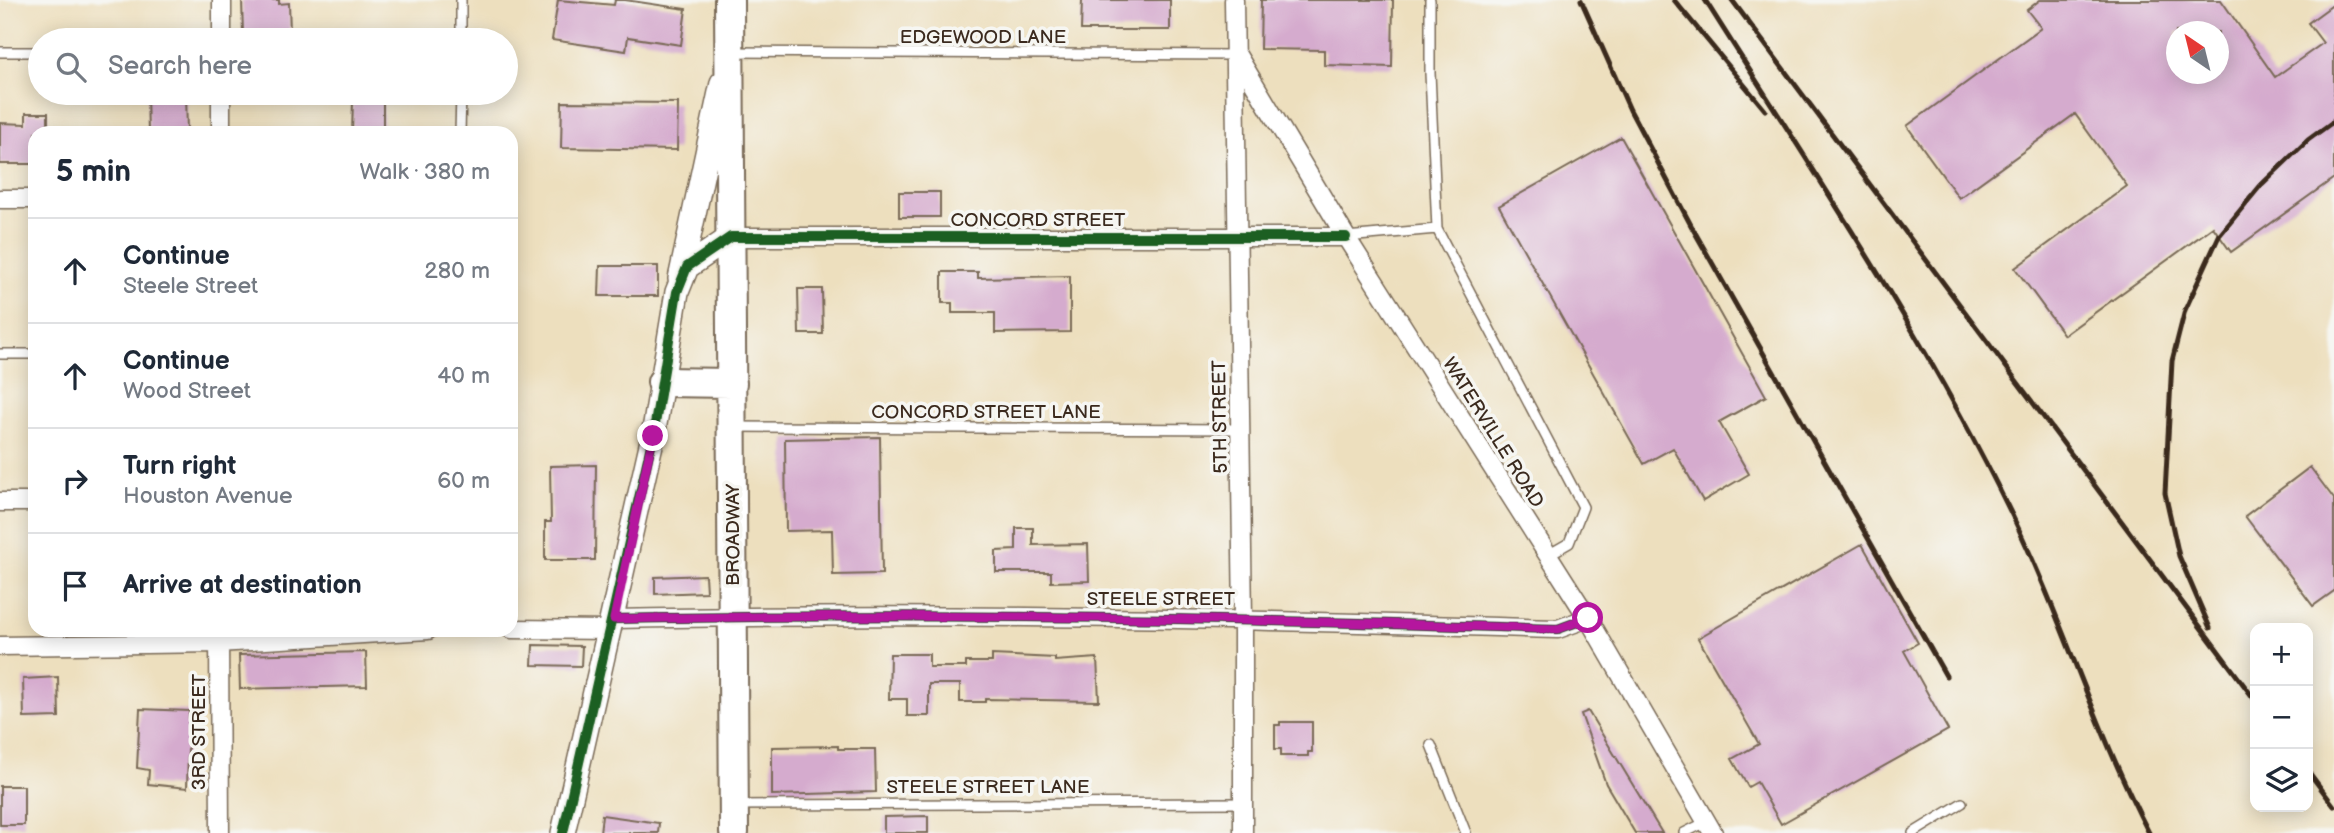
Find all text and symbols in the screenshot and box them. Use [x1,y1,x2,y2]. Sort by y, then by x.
north arrow [2166,21,2229,84]
street label: EDGEWOOD LANE [900,26,1066,49]
search box [28,28,518,105]
icon: search [52,48,90,86]
text: Search here [108,51,252,82]
text: 5 min [56,154,131,190]
text: Walk · 380 m [360,158,490,186]
street label: CONCORD STREET [951,209,1126,232]
text: Continue [123,241,230,272]
icon: ahead [56,252,94,290]
text: 280 m [424,257,490,285]
text: Steele Street [123,272,258,300]
text: Continue [123,346,230,377]
street label: WATERVILLE ROAD [1437,353,1548,512]
icon: ahead [56,357,94,395]
street label: 5TH STREET [1208,359,1233,474]
text: 40 m [437,362,490,390]
text: Wood Street [123,377,251,405]
street label: CONCORD STREET LANE [871,401,1101,424]
route end [637,420,668,451]
text: Turn right [123,451,236,482]
icon: right [56,462,94,500]
text: 60 m [437,467,490,495]
text: Houston Avenue [123,482,293,510]
street label: BROADWAY [722,483,745,586]
icon: arrive [56,567,94,605]
text: Arrive at destination [123,570,362,601]
street label: STEELE STREET [1087,588,1236,611]
route start [1572,602,1603,633]
map controls [2250,623,2313,812]
button: + [2250,623,2313,686]
street label: 3RD STREET [188,673,211,790]
button: − [2250,686,2313,749]
button: layers [2250,749,2313,812]
street label: STEELE STREET LANE [887,776,1089,799]

